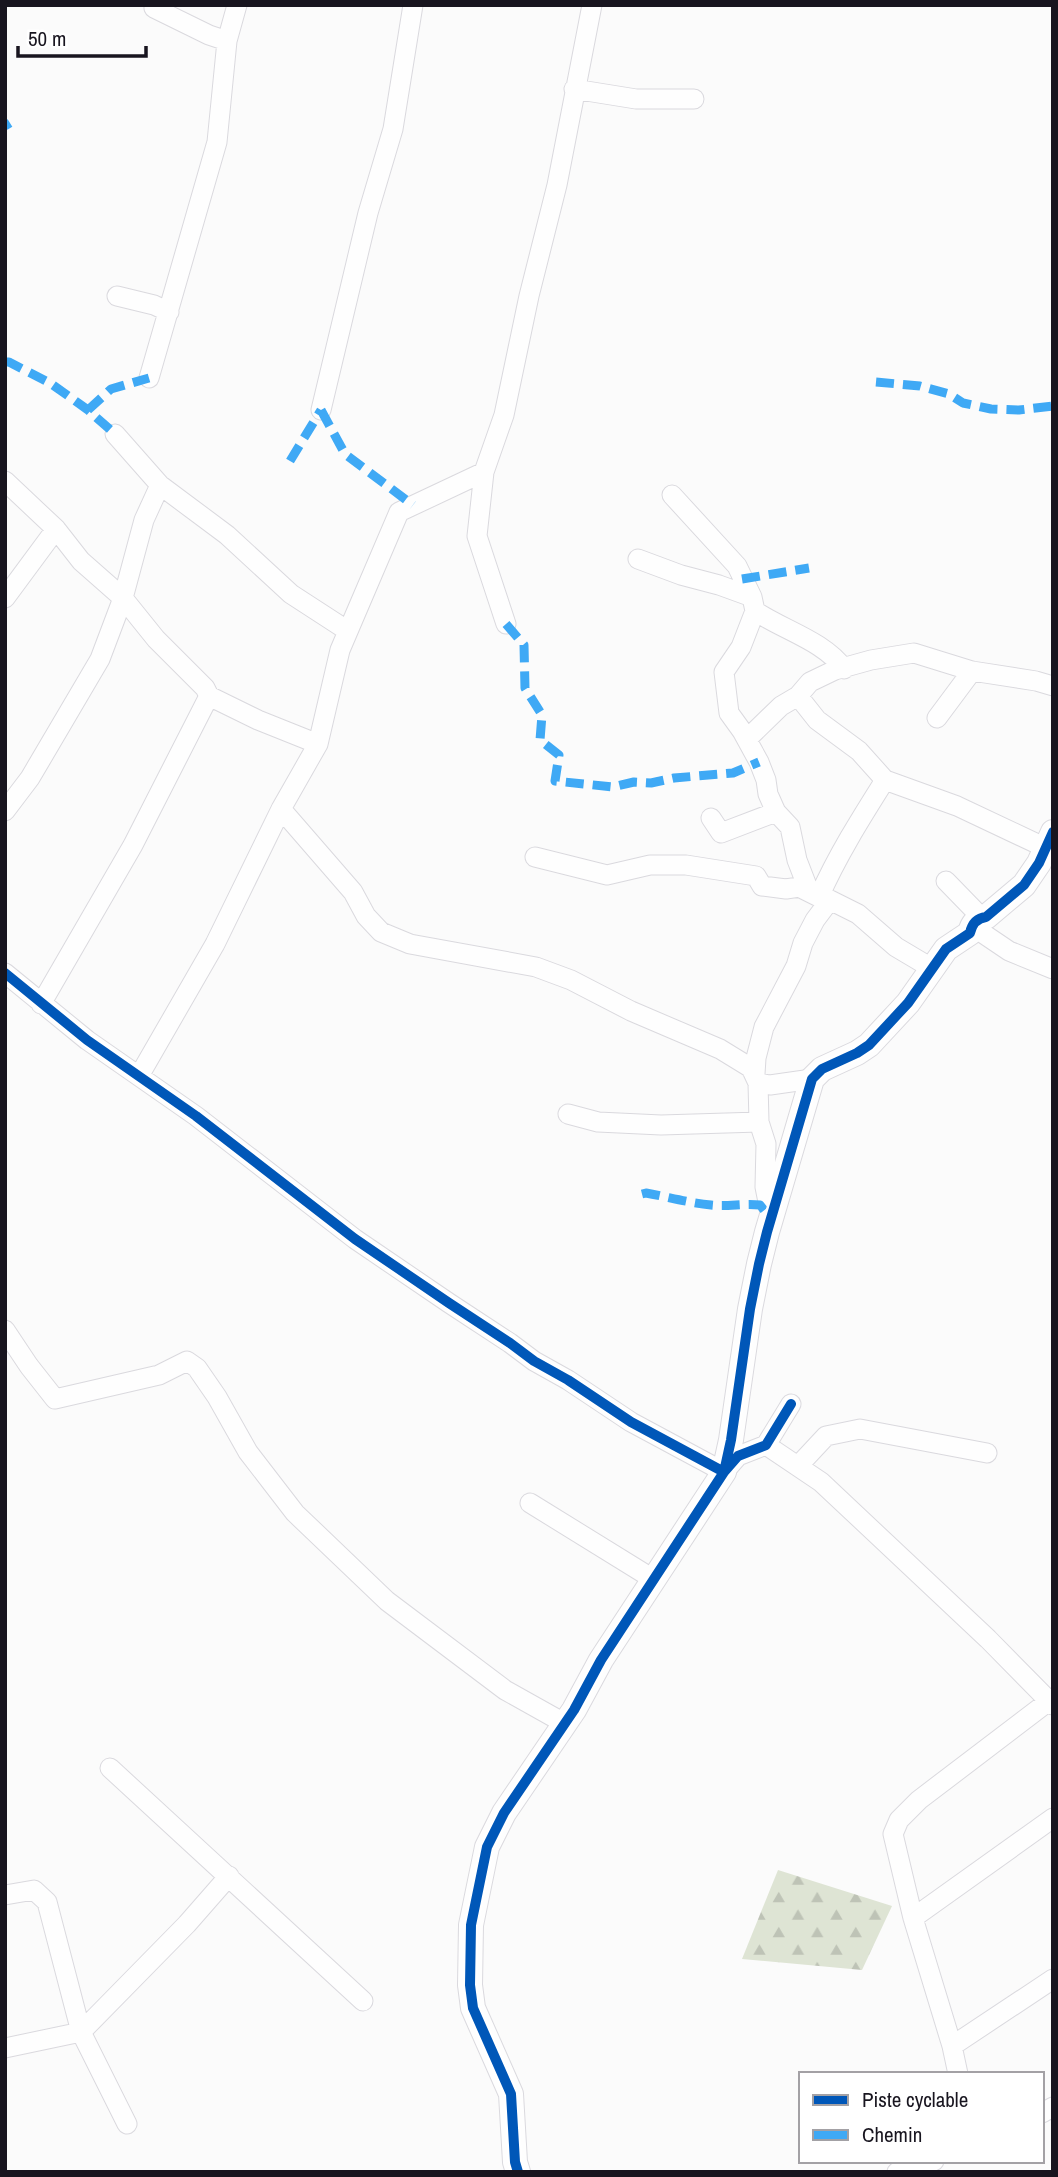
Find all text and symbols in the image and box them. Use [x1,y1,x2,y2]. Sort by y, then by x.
scale bar [18,14,145,58]
text: 50 m [28,24,66,53]
legend [799,2072,1044,2163]
text: Piste cyclable [862,2085,968,2114]
text: Chemin [862,2120,922,2149]

